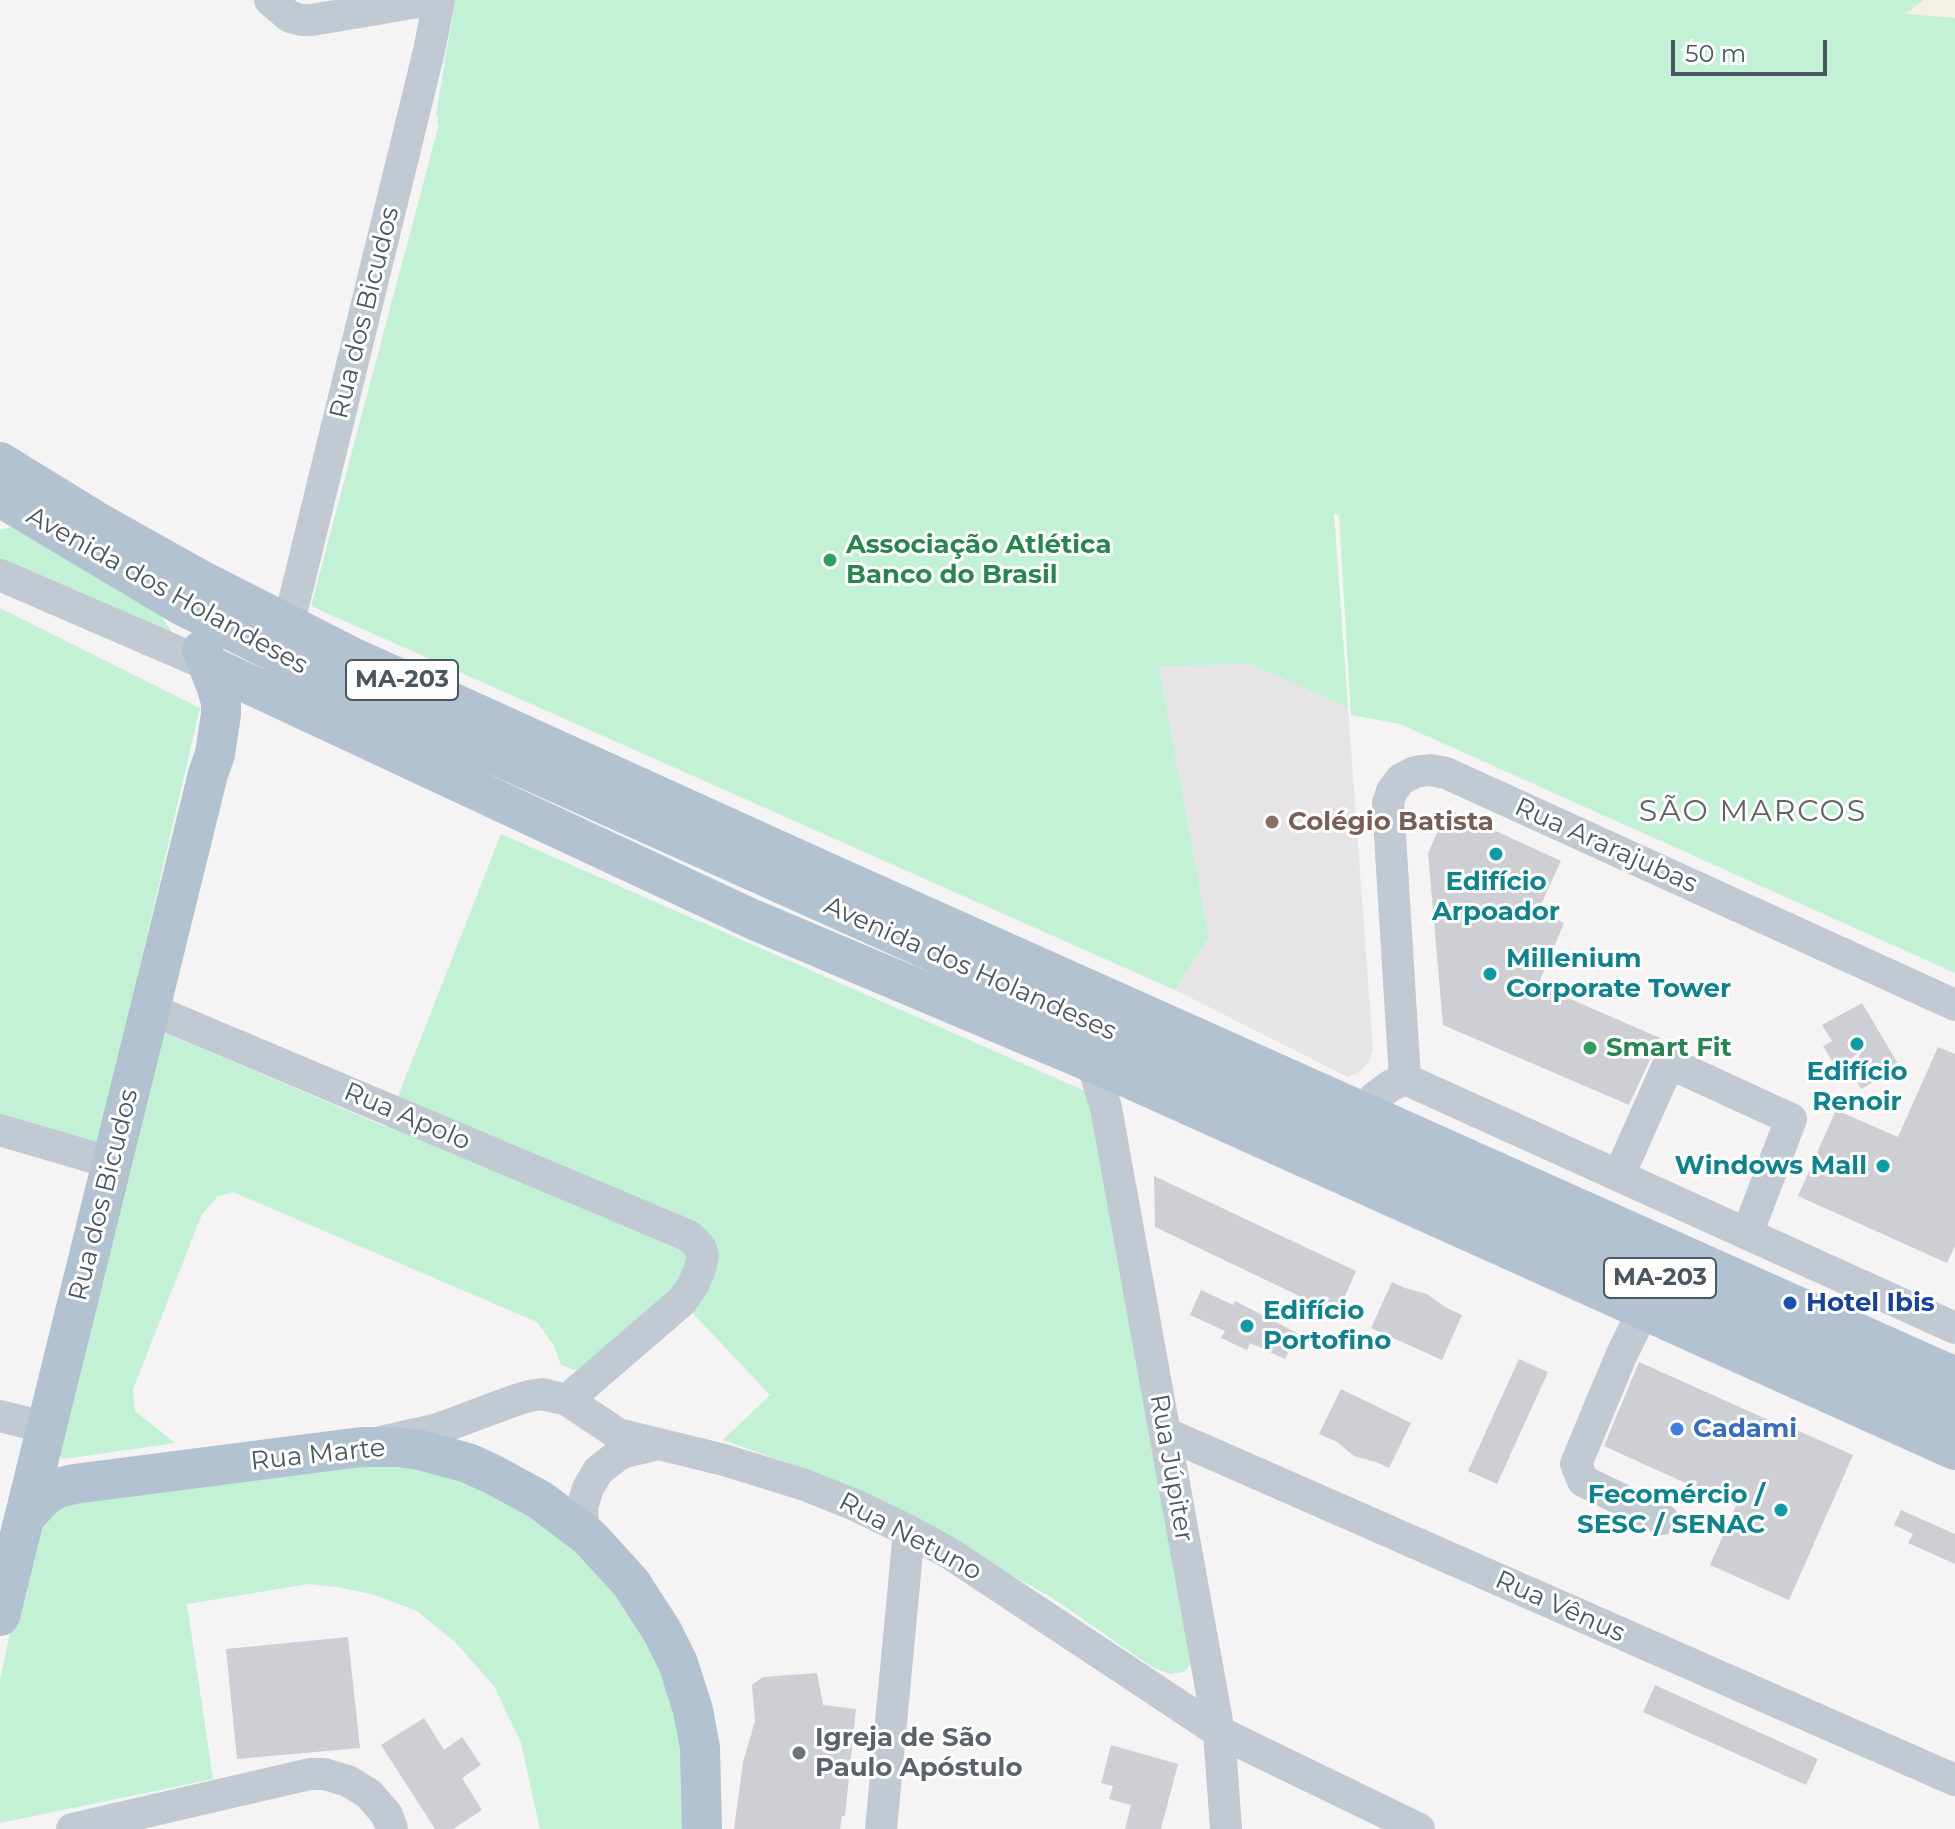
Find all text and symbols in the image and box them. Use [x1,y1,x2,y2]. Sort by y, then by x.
scale bar [1675,24,1831,74]
text: 50 m [1685,39,1746,68]
street label: Rua dos Bicudos [324,204,406,422]
street label: Avenida dos Holandeses [21,501,313,681]
place label: Associação Atlética Banco do Brasil [846,529,1111,590]
marker: Associação Atlética Banco do Brasil [821,551,839,569]
road number: MA-203 [346,660,458,700]
street label: Rua Ararajubas [1510,792,1702,900]
district label: SÃO MARCOS [1639,794,1867,830]
place label: Colégio Batista [1288,806,1494,838]
marker: Colégio Batista [1263,813,1281,831]
marker: Edifício Arpoador [1487,845,1505,863]
place label: Edifício Arpoador [1432,866,1560,928]
street label: Avenida dos Holandeses [819,890,1121,1048]
place label: Millenium Corporate Tower [1506,943,1731,1004]
marker: Millenium Corporate Tower [1481,965,1499,983]
place label: Smart Fit [1606,1032,1732,1064]
marker: Edifício Renoir [1848,1035,1866,1053]
marker: Smart Fit [1581,1039,1599,1057]
place label: Edifício Renoir [1806,1056,1908,1118]
street label: Rua Apolo [339,1076,475,1158]
street label: Rua dos Bicudos [63,1086,145,1304]
place label: Windows Mall [1675,1150,1867,1182]
marker: Windows Mall [1874,1157,1892,1175]
road number: MA-203 [1604,1258,1716,1298]
place label: Hotel Ibis [1806,1287,1935,1319]
marker: Hotel Ibis [1781,1294,1799,1312]
place label: Edifício Portofino [1263,1295,1391,1356]
marker: Edifício Portofino [1238,1317,1256,1335]
street label: Rua Júpiter [1143,1392,1199,1544]
place label: Cadami [1693,1413,1797,1445]
marker: Cadami [1668,1420,1686,1438]
street label: Rua Marte [249,1432,387,1478]
place label: Fecomércio / SESC / SENAC [1577,1479,1765,1540]
street label: Rua Netuno [833,1486,987,1588]
marker: Fecomércio / SESC / SENAC [1772,1501,1790,1519]
street label: Rua Vênus [1490,1565,1630,1649]
place label: Igreja de São Paulo Apóstulo [815,1722,1022,1784]
marker: Igreja de São Paulo Apóstulo [790,1744,808,1762]

